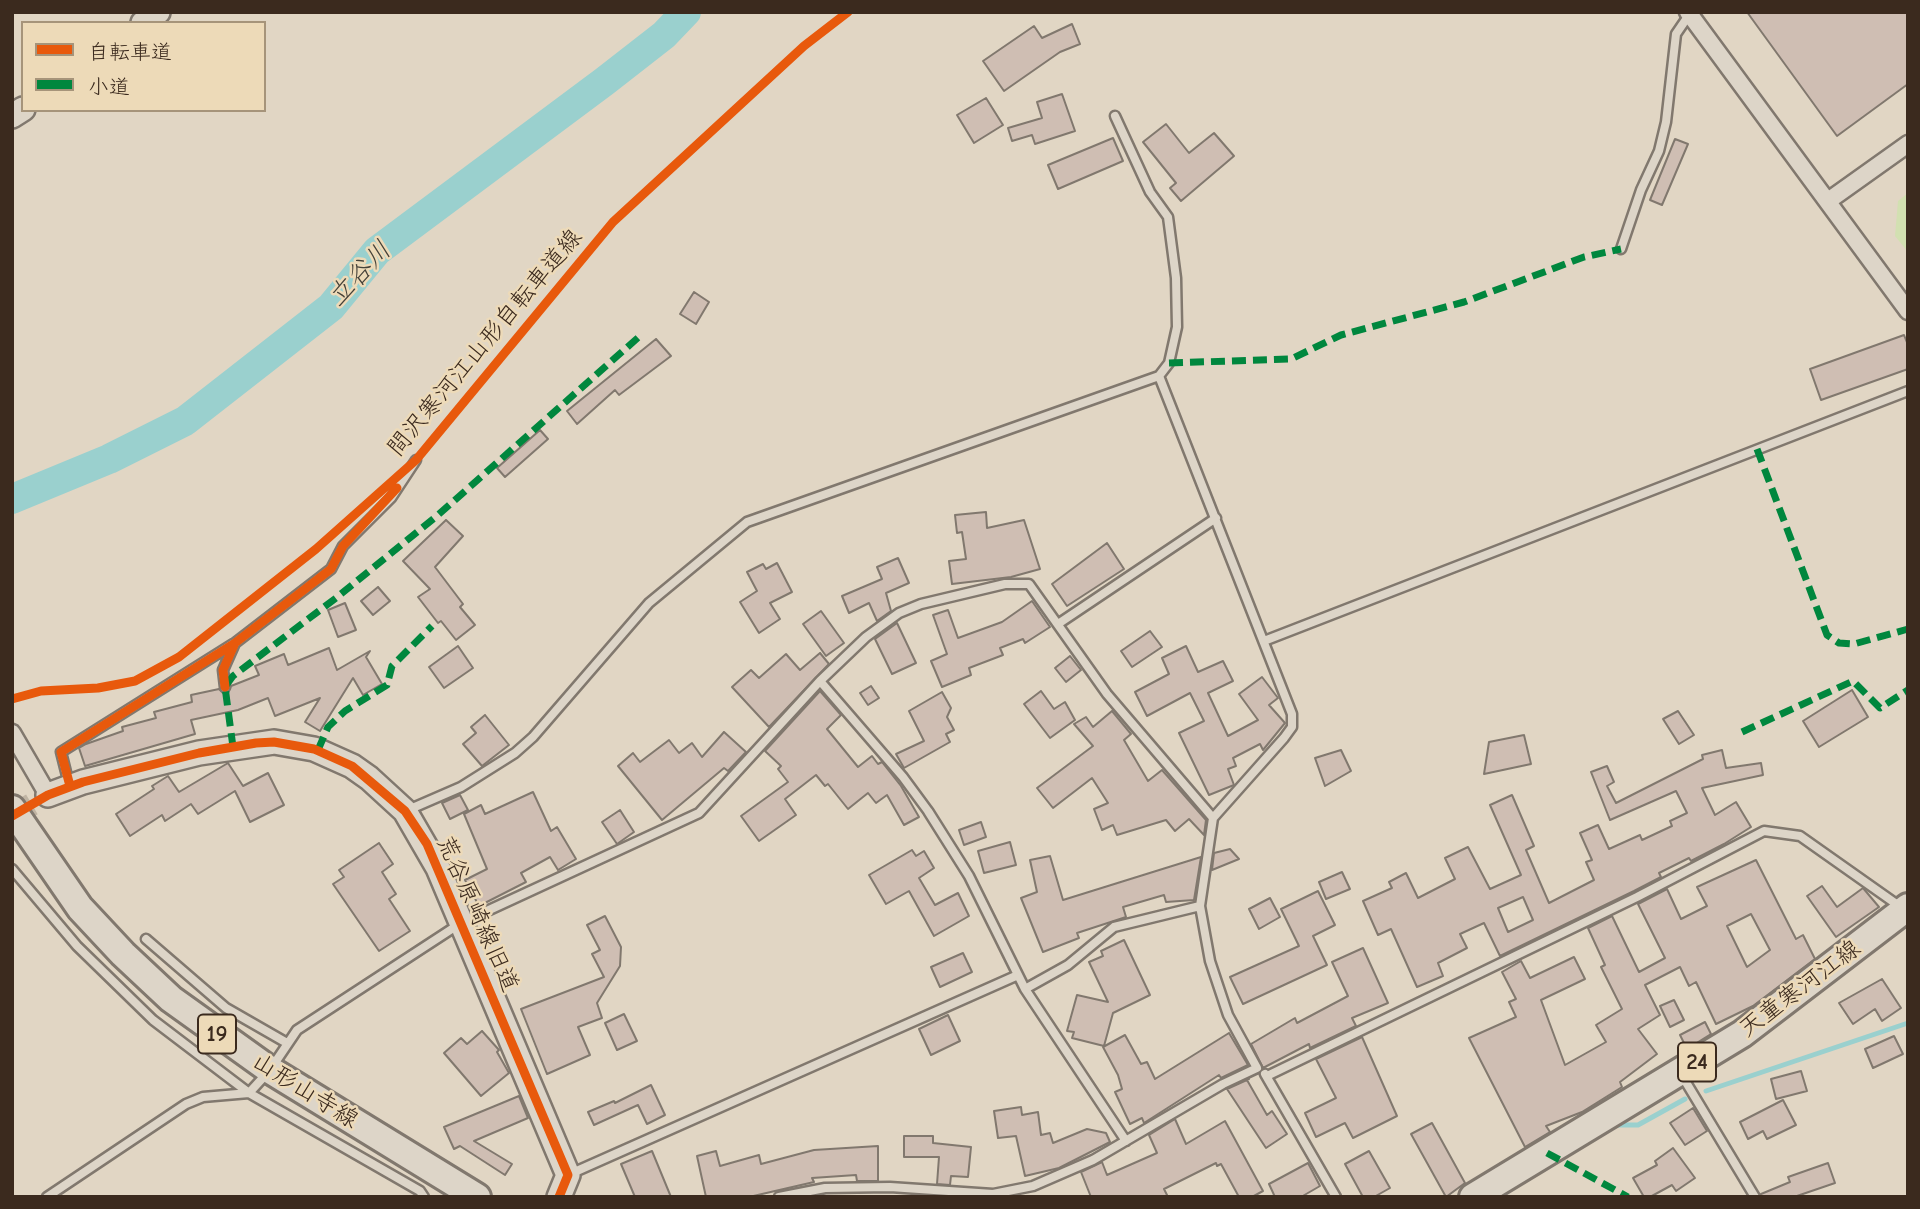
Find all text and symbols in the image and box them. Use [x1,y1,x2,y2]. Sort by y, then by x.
legend [21,21,266,112]
text: 自転車道 [88,40,172,64]
text: 小道 [88,75,130,99]
street label: 間沢寒河江山形自転車道線 [381,223,589,463]
water label: 立谷川 [322,235,398,313]
street label: 荒谷原崎線旧道 [430,831,524,997]
street label: 天童寒河江線 [1734,934,1866,1044]
road number: 19 [198,1015,236,1054]
road number: 24 [1678,1042,1716,1082]
street label: 山形山寺線 [246,1047,364,1135]

